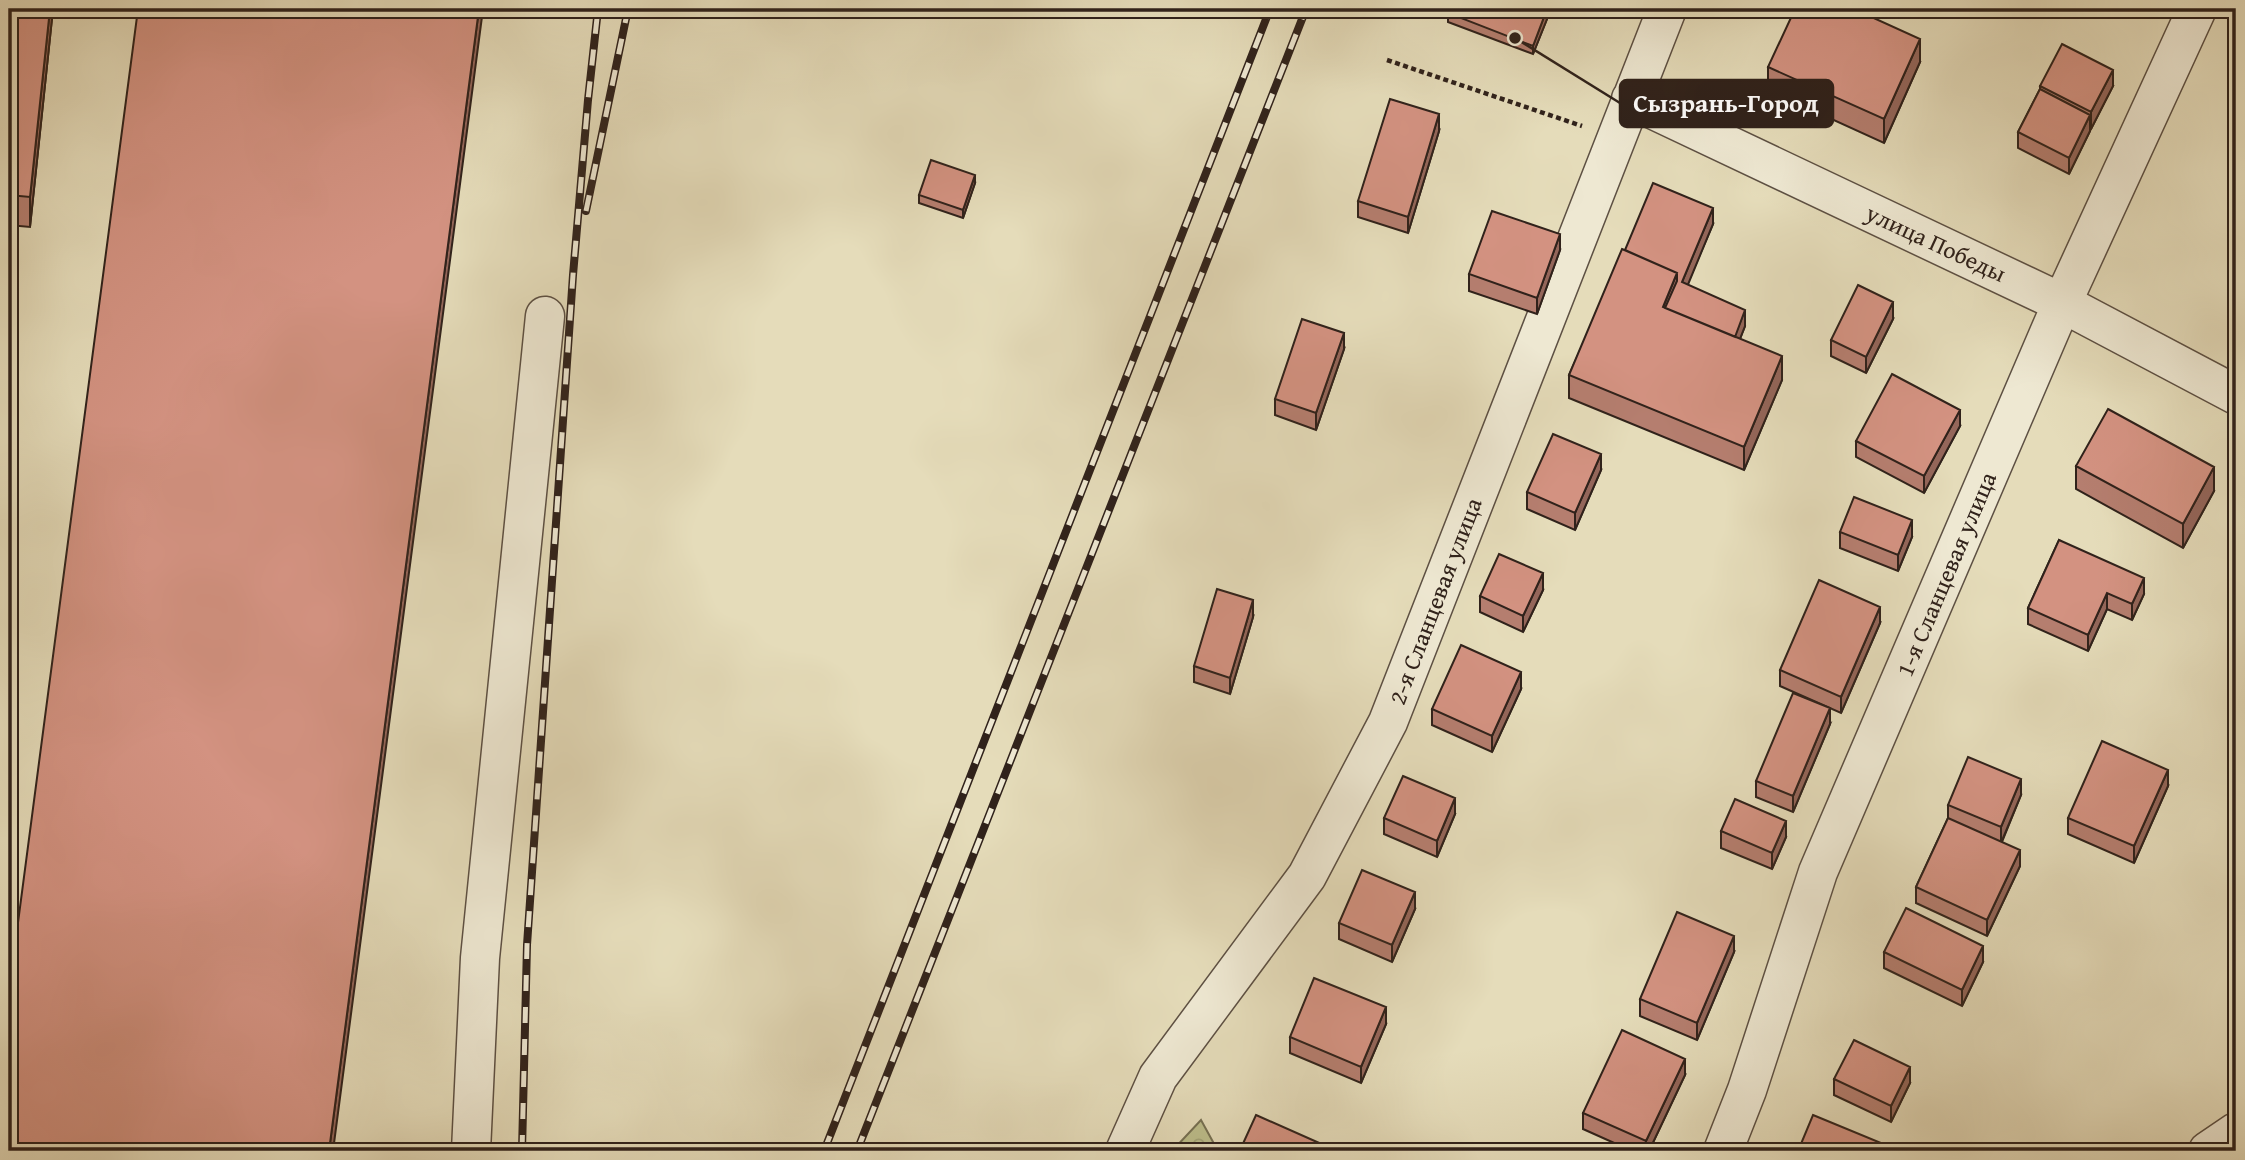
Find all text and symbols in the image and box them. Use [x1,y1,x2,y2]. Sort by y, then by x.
callout: Сызрань-Город [1620,80,1833,127]
text: Сызрань-Город [1633,83,1819,122]
street label: улица Победы [1859,195,2012,291]
street label: 1-я Сланцевая улица [1887,466,2005,682]
street label: 2-я Сланцевая улица [1379,492,1491,710]

